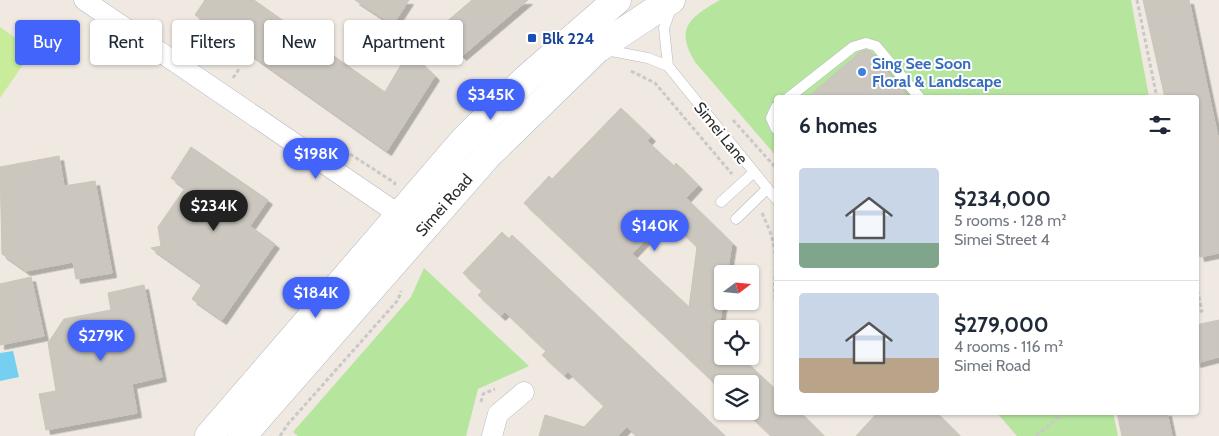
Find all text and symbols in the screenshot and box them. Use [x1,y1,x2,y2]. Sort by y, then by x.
chip: Buy [15,20,80,65]
chip: Rent [90,20,162,65]
chip: Filters [172,20,254,65]
chip: New [264,20,334,65]
chip: Apartment [344,20,463,65]
place label: Blk 224 [542,29,594,48]
marker: Blk 224 [526,32,538,44]
place label: Sing See Soon Floral & Landscape [872,54,1002,91]
marker: Sing See Soon Floral & Landscape [856,66,868,78]
pin: $345K [456,78,526,121]
text: $345K [468,85,514,104]
street label: Simei Lane [690,98,752,168]
icon: filters [1146,111,1174,139]
text: 6 homes [799,113,877,138]
pin: $198K [281,138,351,180]
text: $198K [294,144,338,163]
street label: Simei Road [412,170,476,240]
text: $234,000 [954,186,1051,211]
icon: home [839,188,899,248]
pin: $234K [179,190,249,232]
text: $234K [191,196,237,215]
pin: $140K [620,210,690,252]
text: 5 rooms · 128 m² [954,211,1067,230]
text: $140K [632,216,678,235]
text: Simei Street 4 [954,230,1050,249]
north arrow [714,265,759,310]
map controls [714,265,759,420]
pin: $184K [281,276,351,319]
text: $184K [294,283,338,302]
text: $279,000 [954,312,1049,337]
icon: home [839,313,899,373]
pin: $279K [66,320,136,362]
button: locate [714,320,759,365]
text: $279K [79,326,123,345]
text: 4 rooms · 116 m² [954,337,1063,356]
text: Simei Road [954,356,1031,375]
button: layers [714,375,759,420]

